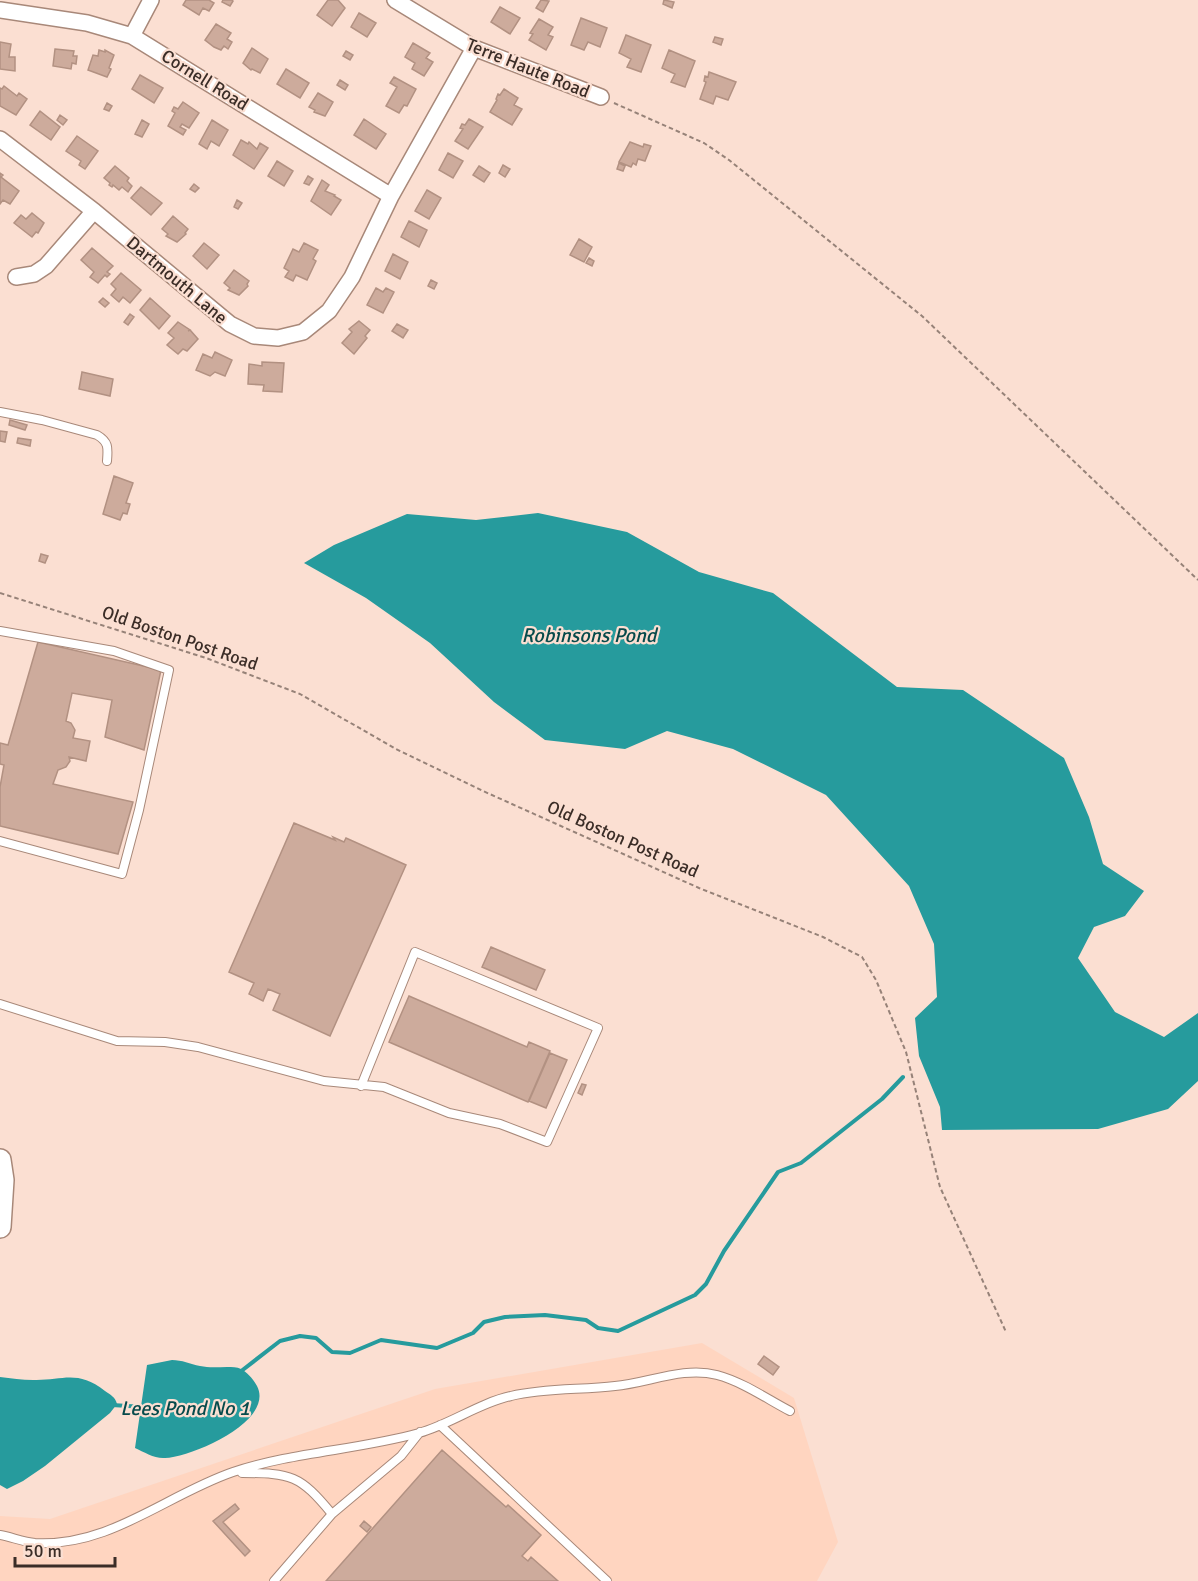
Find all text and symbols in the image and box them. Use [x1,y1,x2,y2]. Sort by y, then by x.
street label: Terre Haute Road [463,33,593,103]
street label: Cornell Road [157,45,253,115]
street label: Dartmouth Lane [122,231,232,329]
street label: Old Boston Post Road [99,601,261,675]
water label: Robinsons Pond [522,623,659,648]
street label: Old Boston Post Road [544,796,702,882]
water label: Lees Pond No 1 [120,1396,250,1421]
scale bar [15,1530,116,1568]
text: 50 m [24,1540,62,1562]

